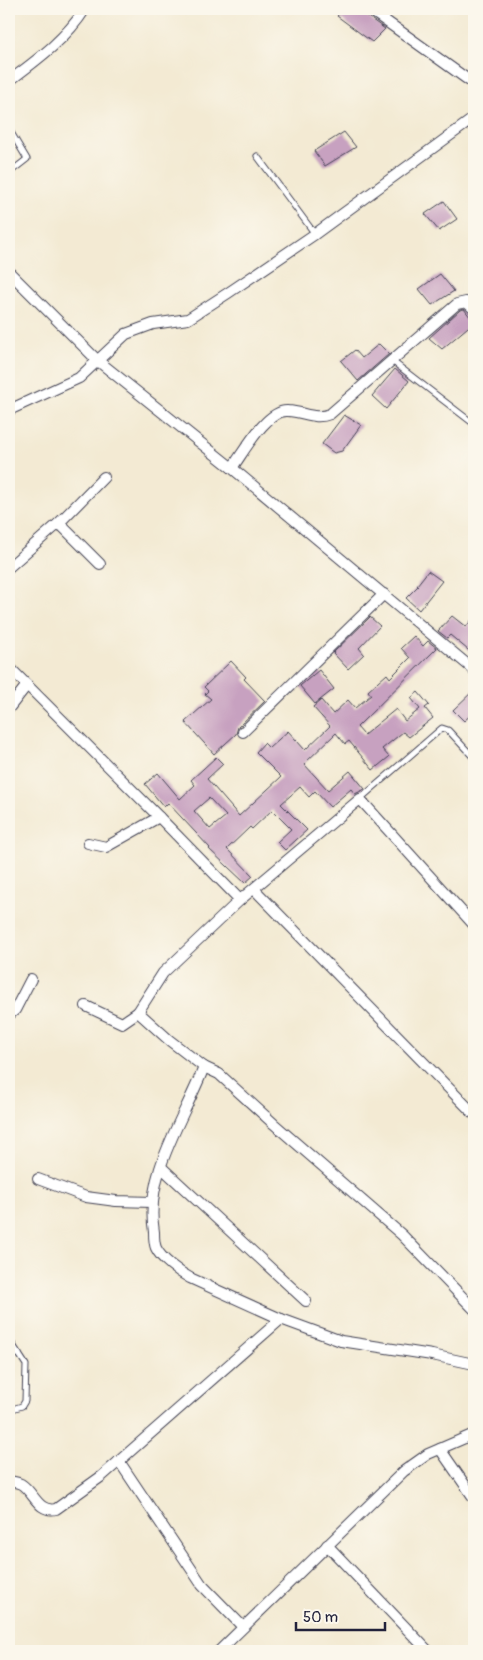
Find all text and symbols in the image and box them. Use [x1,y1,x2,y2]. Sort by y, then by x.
scale bar [296,1600,384,1632]
text: 50 m [303,1608,338,1627]

